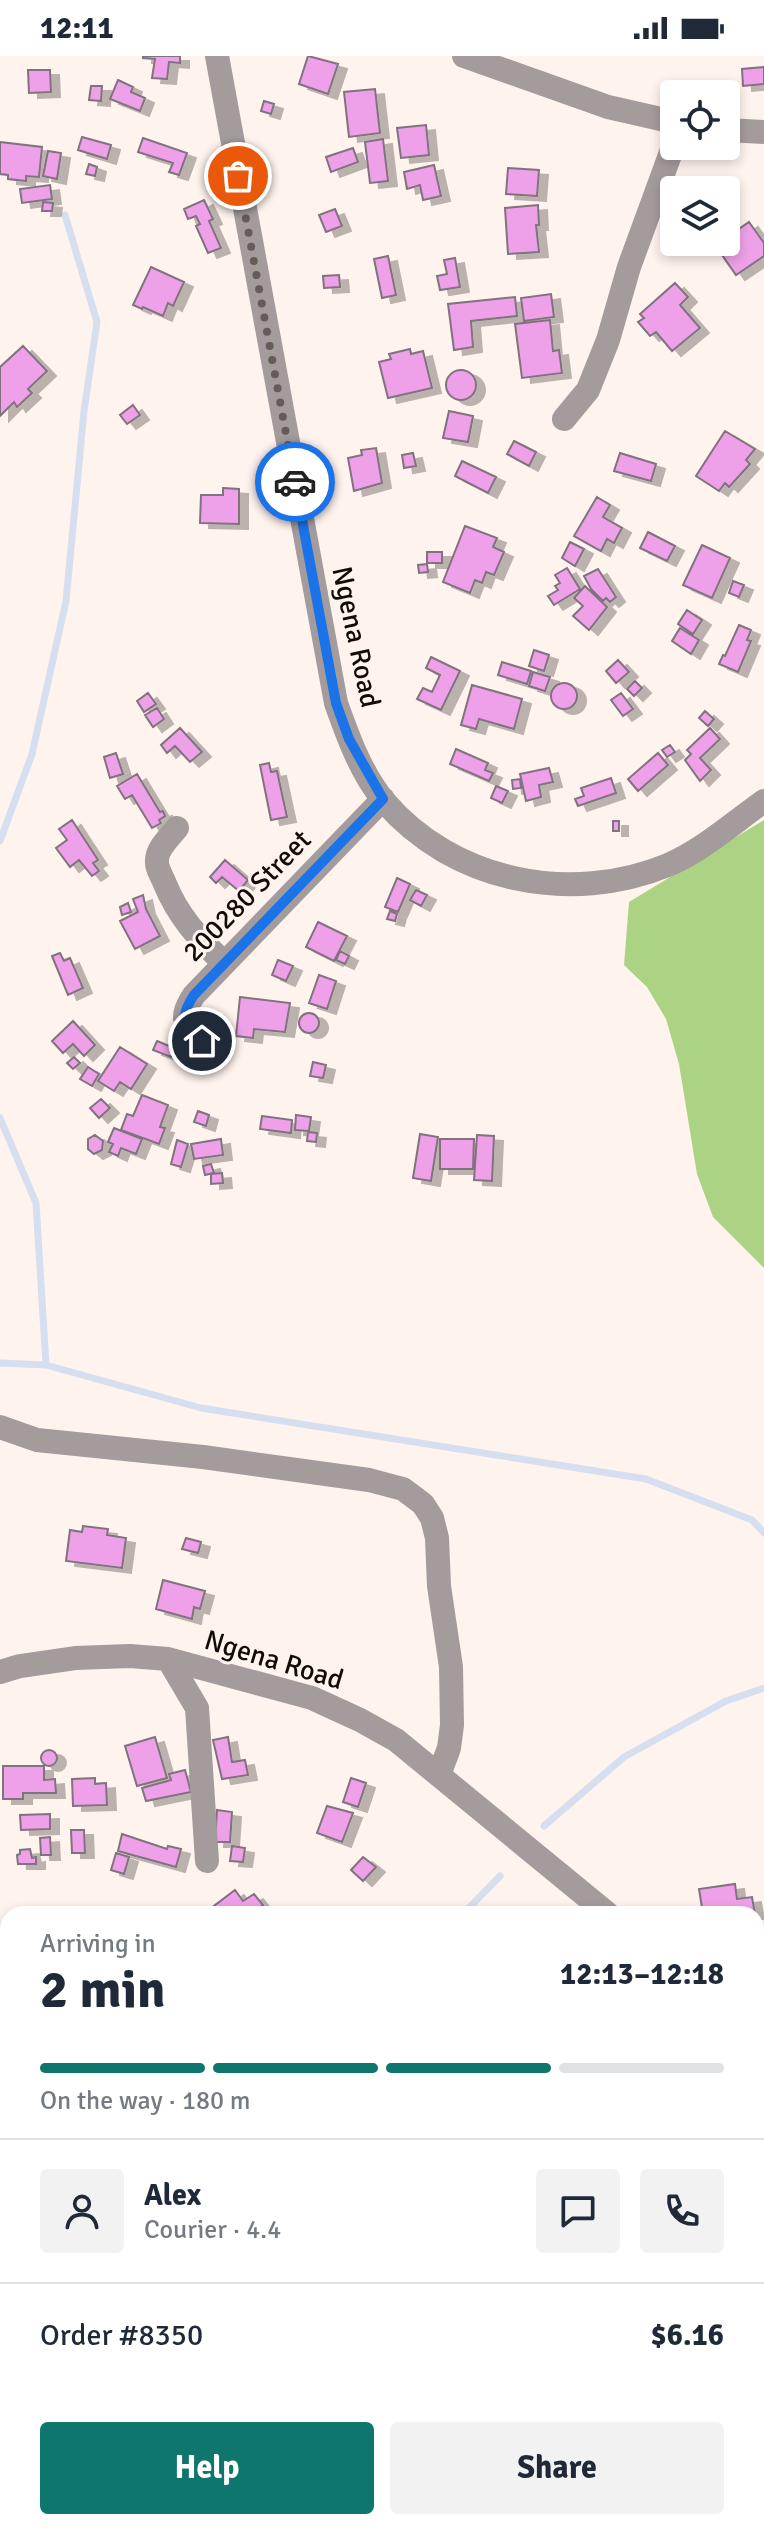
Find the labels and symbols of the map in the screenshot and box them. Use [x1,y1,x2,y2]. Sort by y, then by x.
pin [204,142,272,210]
courier [255,442,335,522]
street label: Ngena Road [324,563,388,711]
street label: 200280 Street [176,823,318,969]
pin [168,1007,236,1075]
street label: Ngena Road [200,1623,348,1697]

